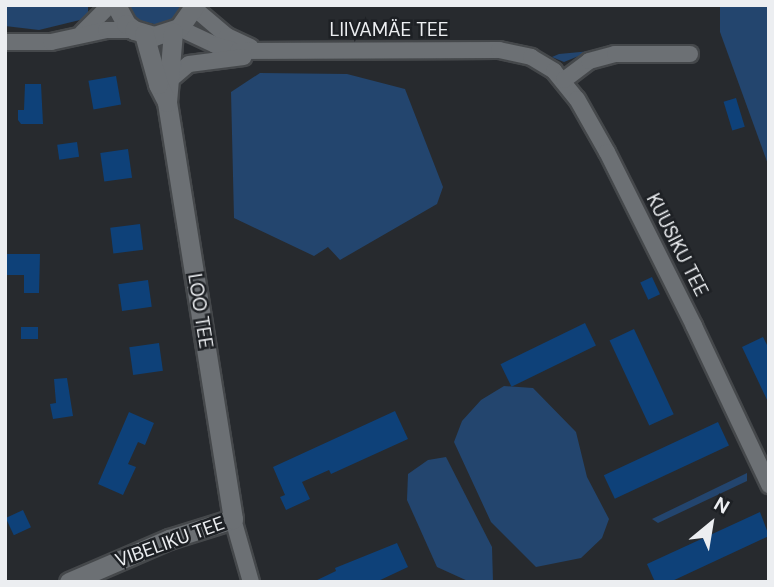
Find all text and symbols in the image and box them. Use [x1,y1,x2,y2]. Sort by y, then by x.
street label: LIIVAMÄE TEE [330,19,448,41]
street label: KUUSIKU TEE [641,190,713,300]
street label: LOO TEE [183,272,217,350]
north arrow [676,489,746,559]
text: N [709,491,734,520]
street label: VIBELIKU TEE [112,512,228,572]

